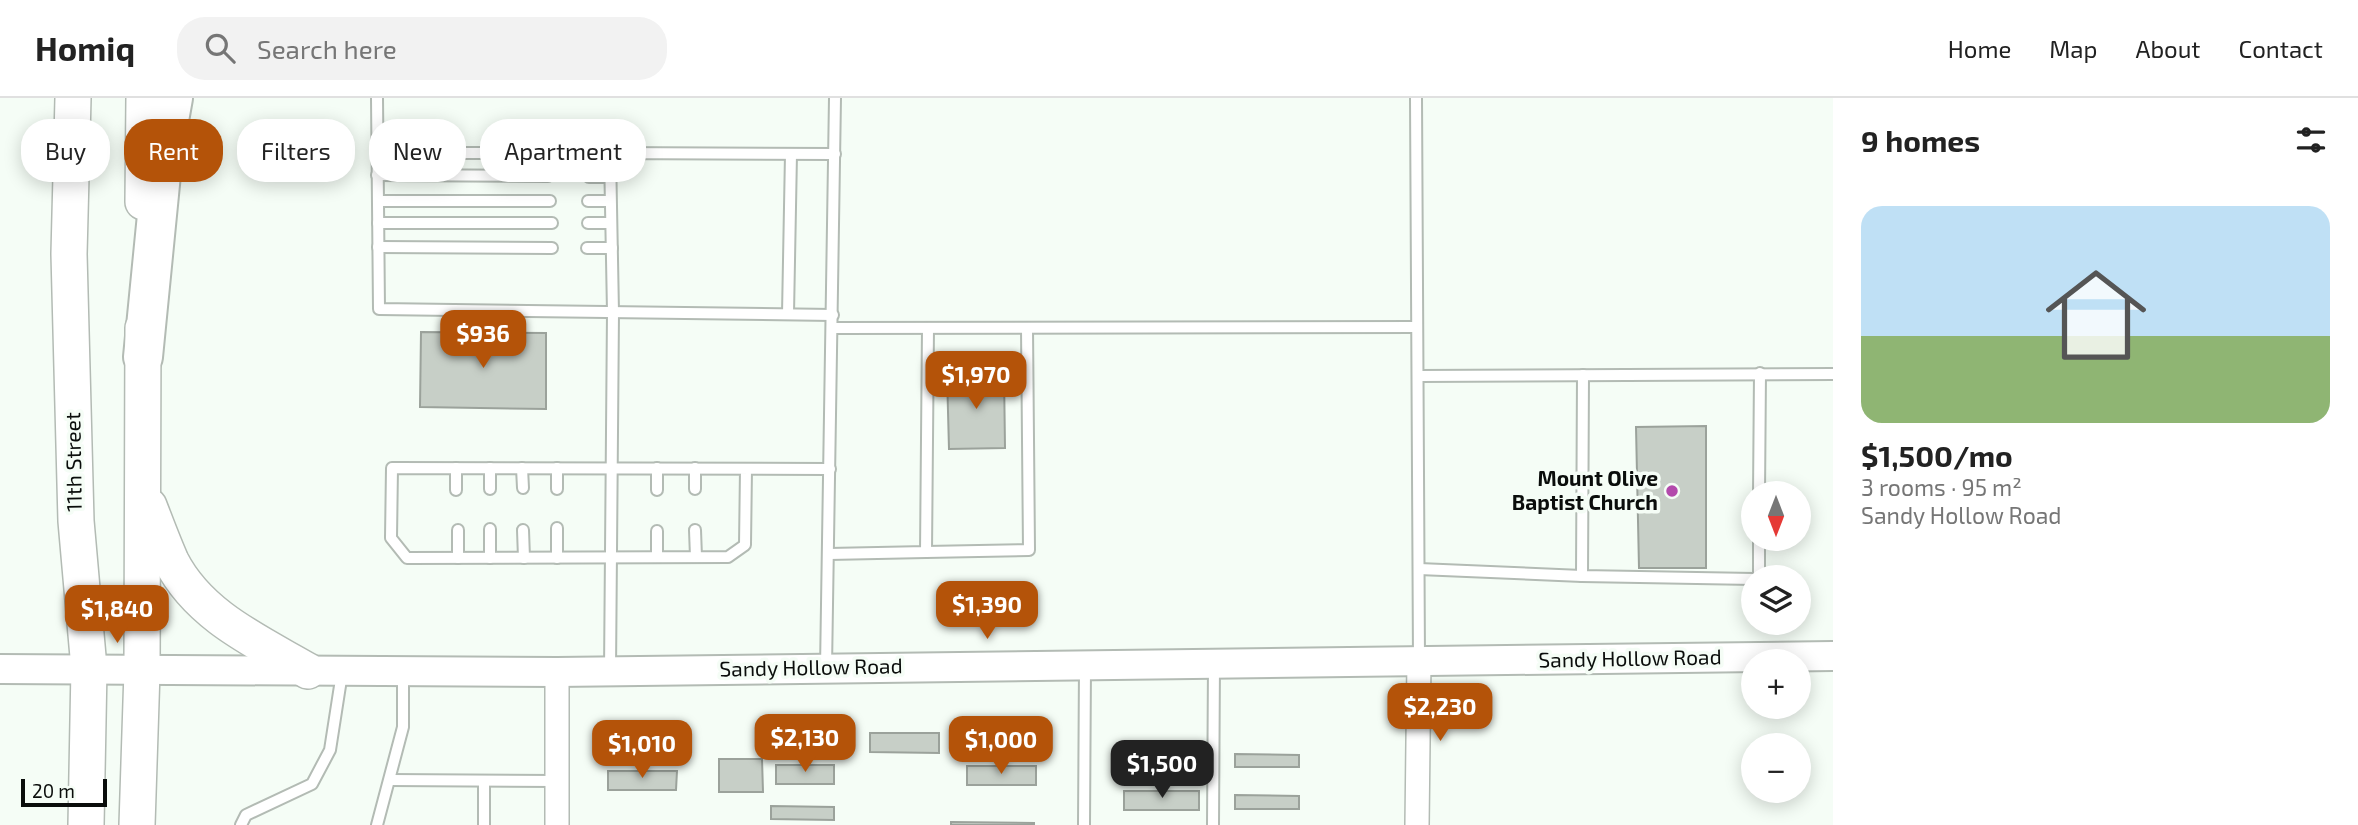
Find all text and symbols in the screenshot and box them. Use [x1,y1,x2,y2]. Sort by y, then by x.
search box [177,17,667,80]
text: Homiq [35,28,135,68]
icon: search [201,29,239,67]
text: Search here [257,33,397,64]
text: Home [1948,34,2011,63]
text: Map [2049,34,2097,63]
text: About [2135,34,2201,63]
text: Contact [2239,34,2323,63]
chip: Buy [21,119,110,182]
chip: Rent [124,119,223,182]
chip: Filters [237,119,355,182]
chip: New [369,119,466,182]
chip: Apartment [480,119,646,182]
icon: filters [2292,121,2330,159]
text: 9 homes [1861,122,1980,158]
icon: home [2033,252,2159,378]
pin: $936 [442,310,524,370]
text: $936 [456,319,510,347]
pin: $1,970 [919,352,1033,411]
text: $1,970 [941,360,1011,388]
street label: 11th Street [59,412,86,512]
text: $1,500/mo [1861,437,2013,473]
place label: Mount Olive Baptist Church [1512,465,1658,514]
text: 3 rooms · 95 m² [1861,473,2022,501]
north arrow [1741,481,1811,551]
map controls [1741,481,1811,803]
marker: Mount Olive Baptist Church [1664,483,1680,499]
text: Sandy Hollow Road [1861,501,2062,529]
button: layers [1741,565,1811,635]
pin: $1,390 [930,582,1044,641]
pin: $1,840 [60,586,174,645]
text: $1,390 [952,590,1022,618]
text: $1,840 [81,594,153,622]
street label: Sandy Hollow Road [1538,643,1722,672]
button: + [1741,649,1811,719]
street label: Sandy Hollow Road [719,652,903,681]
pin: $2,230 [1383,684,1497,743]
text: $2,230 [1403,692,1477,720]
pin: $2,130 [748,714,862,774]
pin: $1,000 [944,716,1058,776]
pin: $1,010 [585,720,699,780]
text: $2,130 [771,723,839,751]
text: $1,000 [965,725,1037,753]
text: $1,010 [608,729,676,757]
button: − [1741,733,1811,803]
pin: $1,500 [1105,740,1219,800]
text: $1,500 [1127,749,1197,777]
scale bar [21,776,107,808]
text: 20 m [32,779,75,802]

